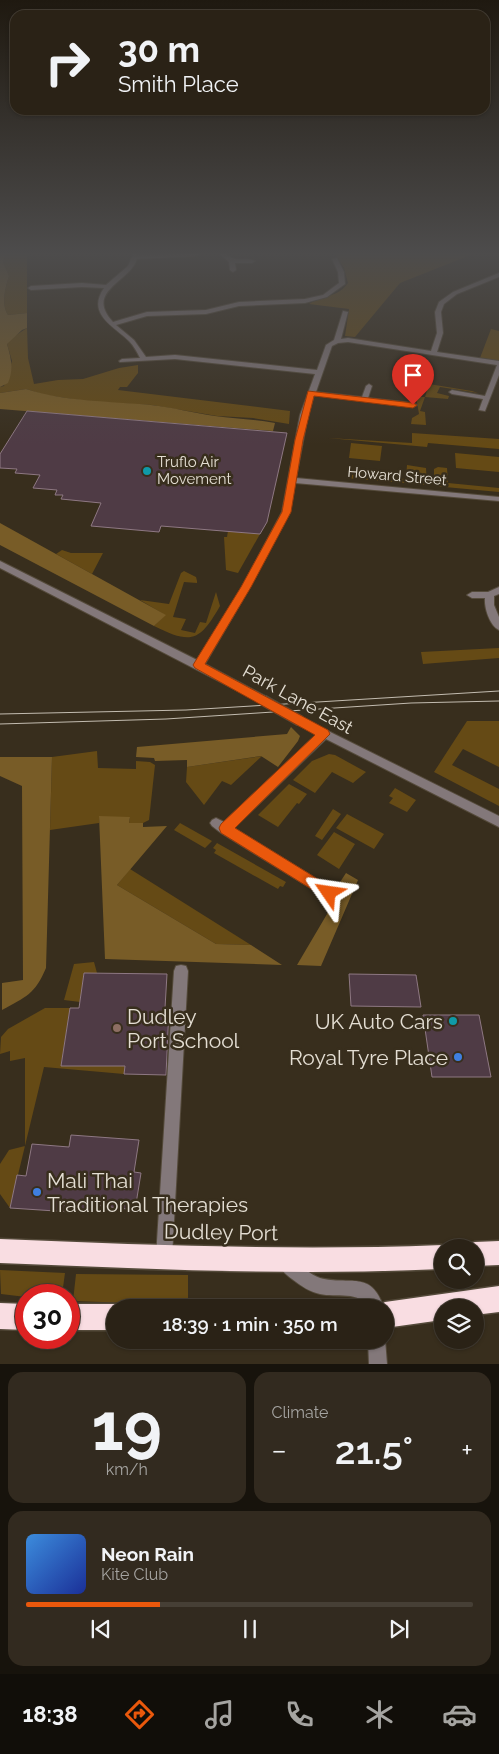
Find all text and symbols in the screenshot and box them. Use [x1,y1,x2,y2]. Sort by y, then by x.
text: 30 m [118,29,200,70]
icon: right [35,30,100,95]
text: Smith Place [118,71,239,97]
pin [392,354,434,405]
icon: arrive [399,361,427,389]
place label: Truflo Air Movement [157,453,232,488]
street label: Howard Street [347,463,447,489]
marker: Truflo Air Movement [141,465,153,477]
street label: Park Lane East [239,660,357,738]
position arrow [302,866,354,918]
place label: Dudley Port School [127,1004,240,1053]
place label: UK Auto Cars [315,1009,443,1034]
marker: UK Auto Cars [447,1015,459,1027]
marker: Dudley Port School [111,1022,123,1034]
place label: Royal Tyre Place [289,1045,448,1070]
marker: Royal Tyre Place [452,1051,464,1063]
place label: Mali Thai Traditional Therapies [47,1168,248,1217]
marker: Mali Thai Traditional Therapies [31,1186,43,1198]
street label: Dudley Port [164,1219,278,1245]
map controls [434,1239,484,1349]
button: search [434,1239,484,1289]
speed limit sign: 30 [15,1284,80,1349]
button: layers [434,1299,484,1349]
text: 18:39 · 1 min · 350 m [162,1313,338,1335]
text: 19 [92,1389,162,1465]
text: Climate [272,1403,328,1422]
text: 21.5° [335,1428,413,1473]
text: − [272,1434,287,1467]
text: + [461,1434,473,1467]
text: km/h [106,1460,148,1479]
text: Neon Rain [101,1543,194,1565]
text: Kite Club [101,1565,168,1584]
icon: previous [87,1615,115,1643]
icon: pause [236,1615,264,1643]
icon: next [385,1615,413,1643]
icon: directions [122,1697,157,1732]
icon: music [202,1697,237,1732]
icon: phone [282,1697,317,1732]
icon: climate [362,1697,397,1732]
icon: car [442,1697,477,1732]
text: 18:38 [22,1701,78,1727]

